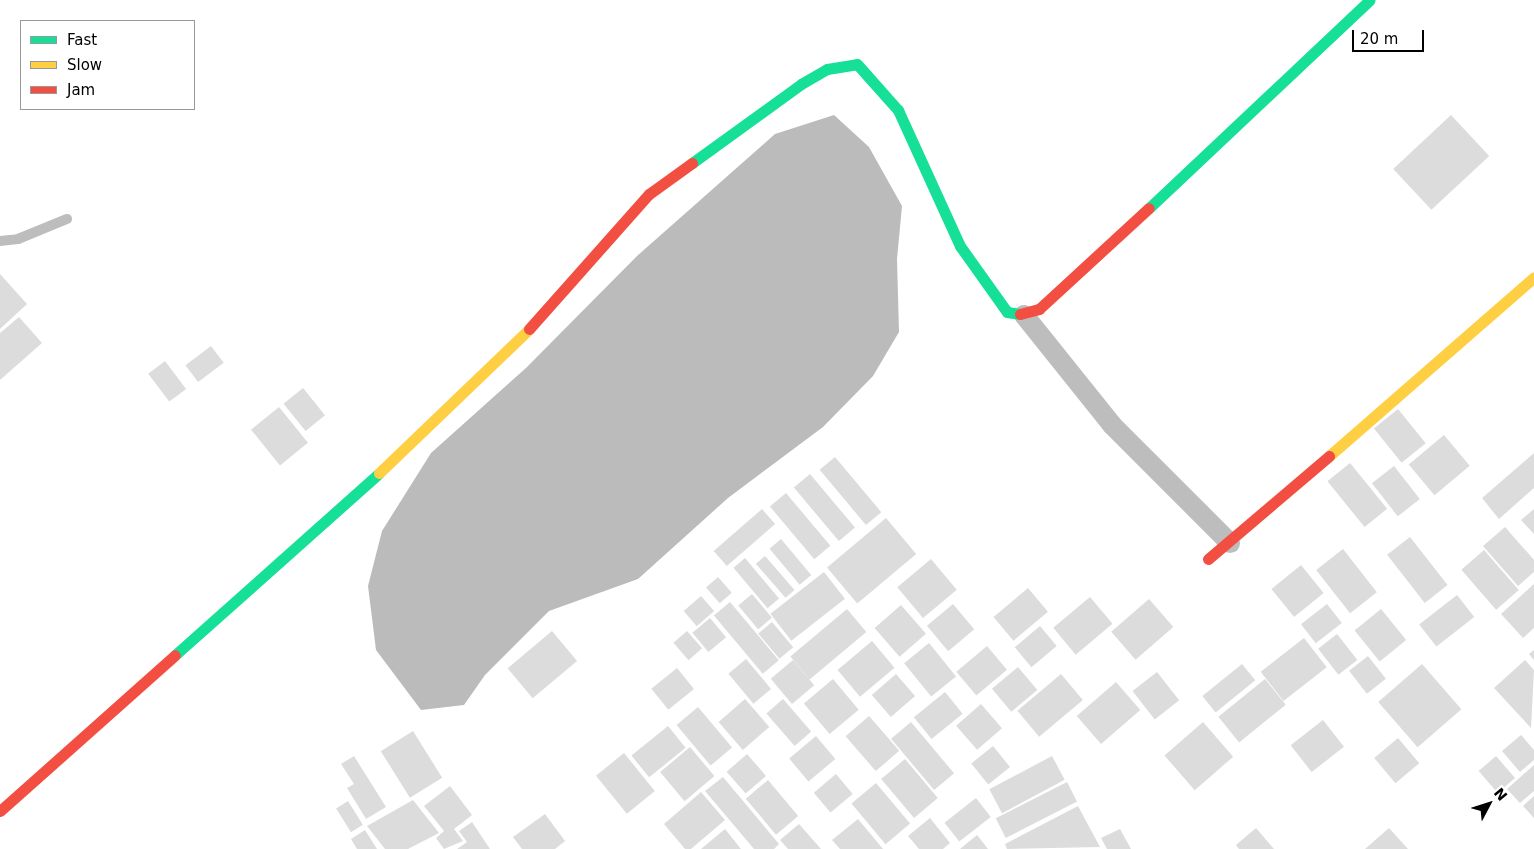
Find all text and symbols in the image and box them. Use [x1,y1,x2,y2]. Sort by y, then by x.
legend [20,20,195,110]
scale bar [1354,20,1426,52]
text: 20 m [1360,30,1398,48]
text: Fast [67,31,97,49]
text: Slow [67,56,102,74]
text: Jam [67,81,95,99]
north arrow [1464,779,1514,829]
text: N [1491,785,1510,804]

